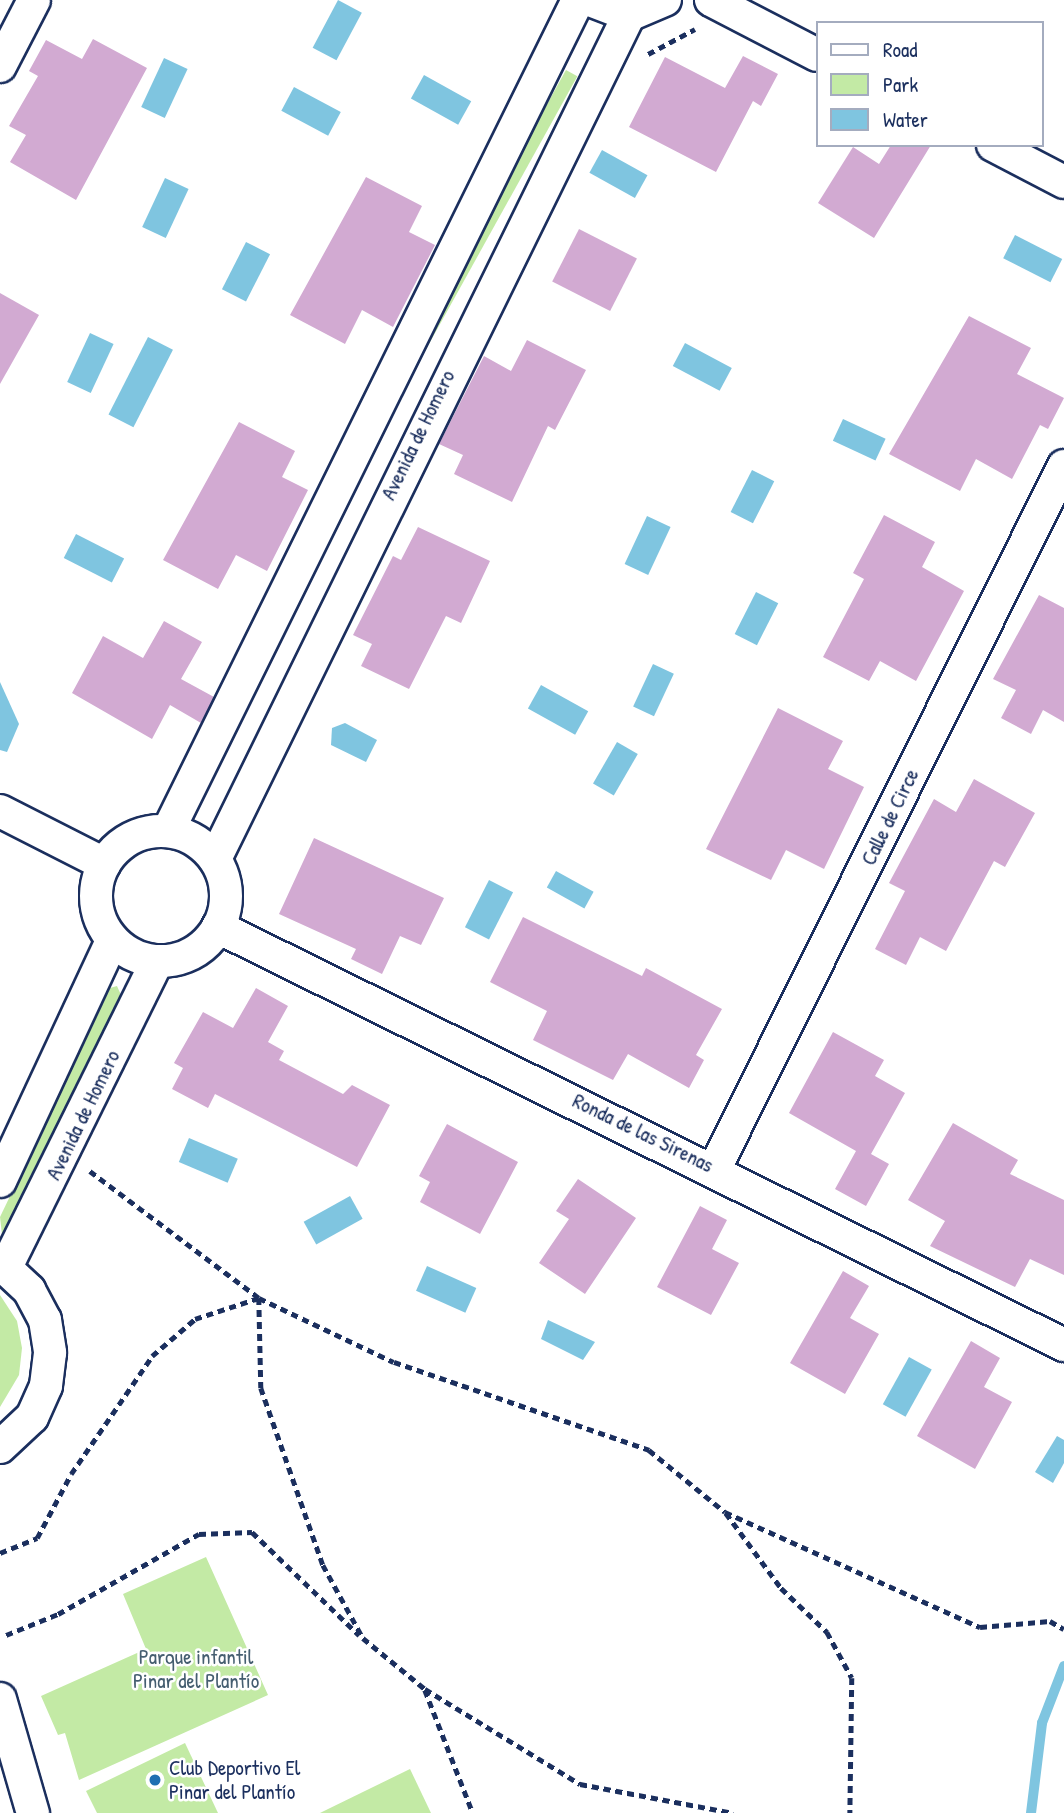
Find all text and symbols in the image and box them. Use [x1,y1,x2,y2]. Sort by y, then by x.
legend [816,21,1043,147]
text: Road [883,35,917,64]
text: Park [883,70,918,99]
text: Water [883,105,928,134]
street label: Avenida de Homero [376,366,460,504]
street label: Calle de Circe [856,765,924,869]
street label: Avenida de Homero [41,1046,125,1184]
street label: Ronda de las Sirenas [569,1088,717,1178]
park label: Parque infantil Pinar del Plantío [133,1644,259,1694]
place label: Club Deportivo El Pinar del Plantío [169,1755,300,1805]
marker: Club Deportivo El Pinar del Plantío [147,1772,163,1788]

